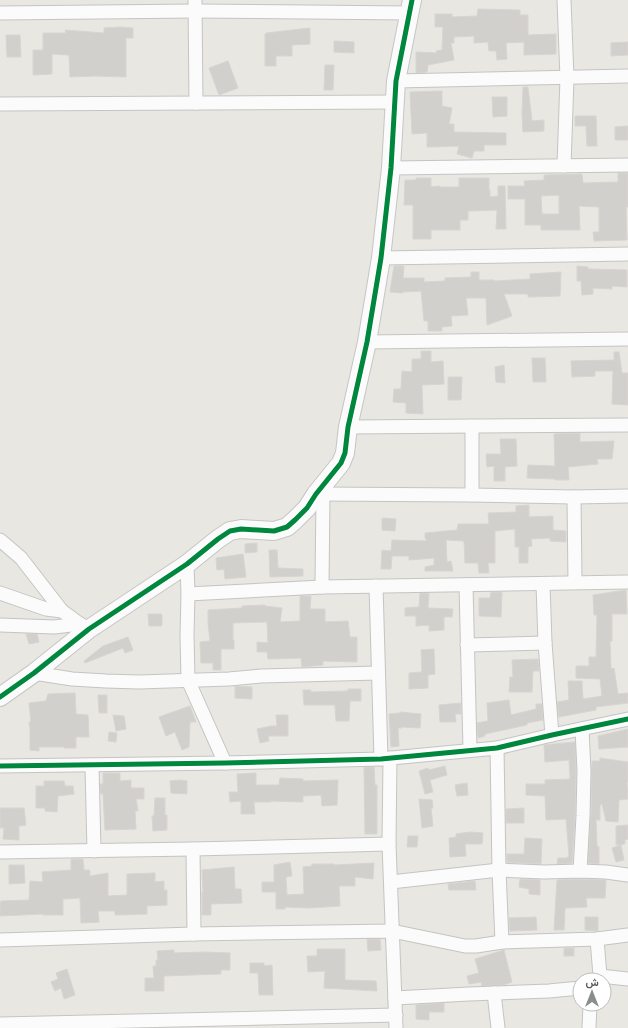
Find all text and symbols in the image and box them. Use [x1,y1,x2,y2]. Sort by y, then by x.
north arrow [572,972,612,1012]
text: ش [585,975,599,989]

